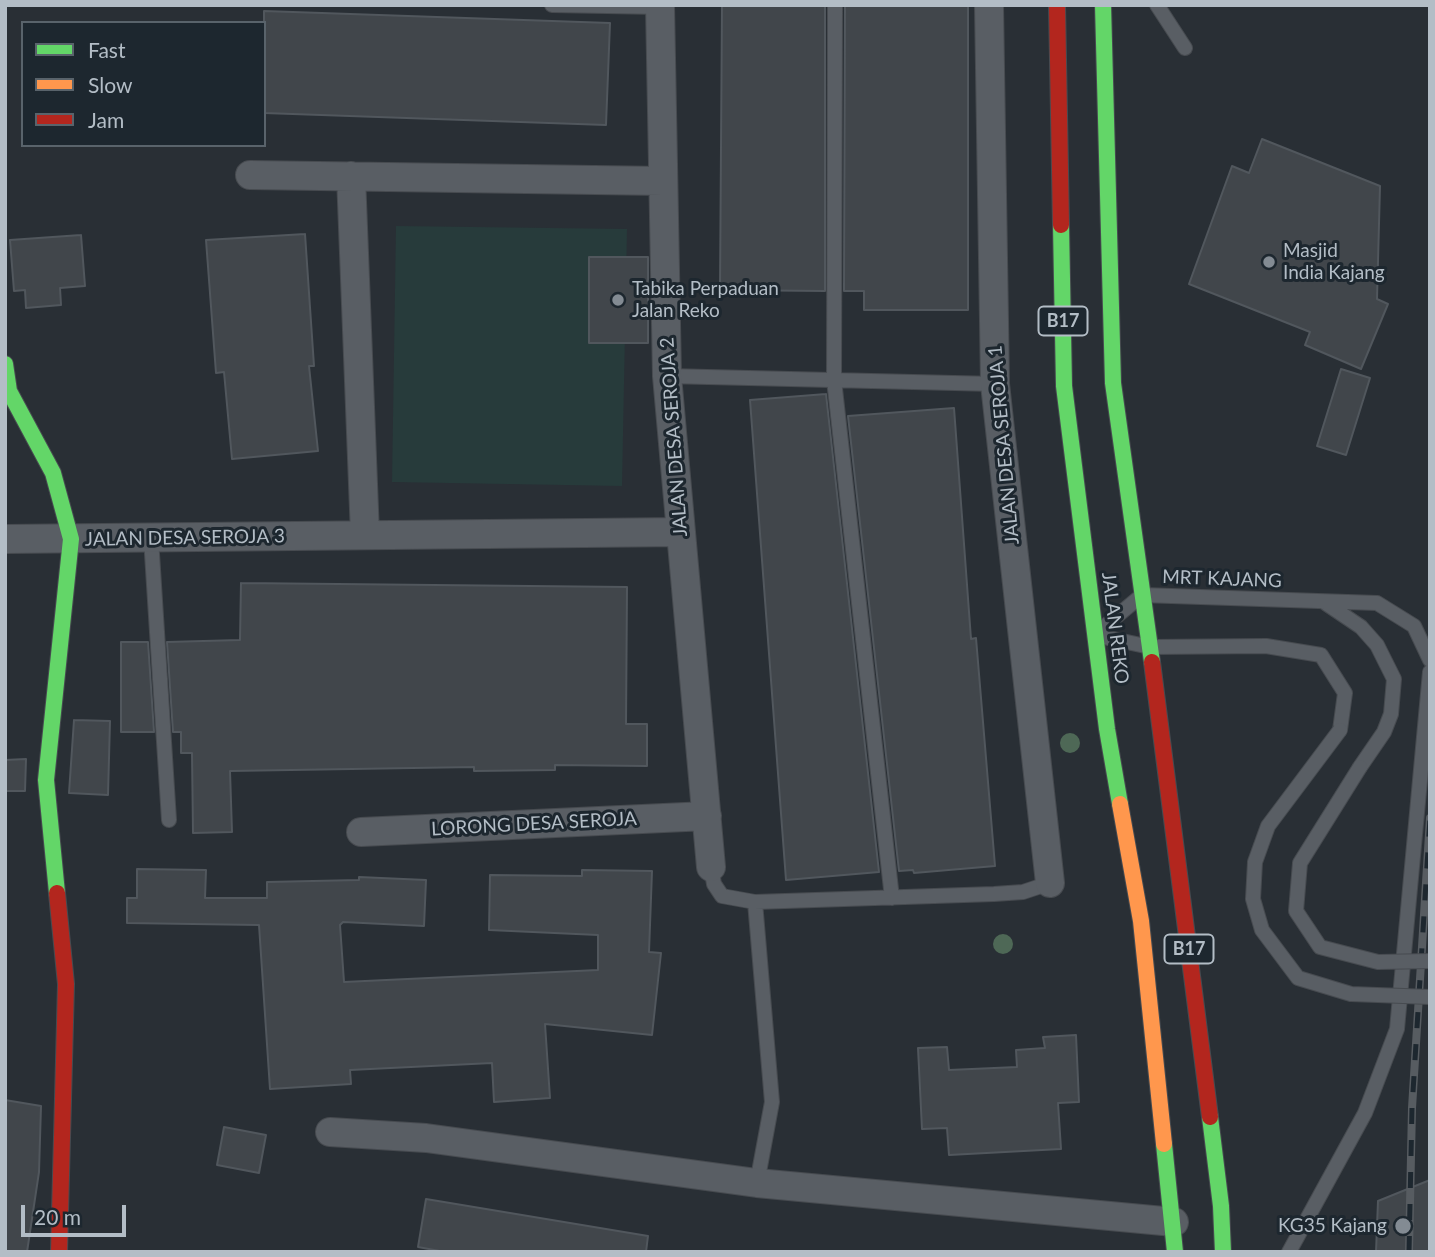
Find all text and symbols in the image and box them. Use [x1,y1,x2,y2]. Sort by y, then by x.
legend [21,21,266,147]
text: Fast [88,37,125,62]
text: Slow [88,72,132,97]
text: Jam [88,107,124,132]
place label: Masjid India Kajang [1283,240,1385,284]
marker: Masjid India Kajang [1261,254,1277,270]
place label: Tabika Perpaduan Jalan Reko [632,278,779,322]
marker: Tabika Perpaduan Jalan Reko [610,292,626,308]
road number: B17 [1038,306,1088,335]
street label: JALAN DESA SEROJA 2 [656,336,692,538]
street label: JALAN DESA SEROJA 1 [984,344,1024,546]
street label: JALAN DESA SEROJA 3 [85,525,285,551]
street label: MRT KAJANG [1162,566,1282,592]
street label: JALAN REKO [1097,571,1133,685]
street label: LORONG DESA SEROJA [431,807,637,841]
road number: B17 [1164,934,1214,964]
scale bar [24,1190,130,1234]
text: 20 m [34,1204,81,1229]
place label: KG35 Kajang [1278,1215,1387,1237]
marker: KG35 Kajang [1393,1216,1413,1236]

